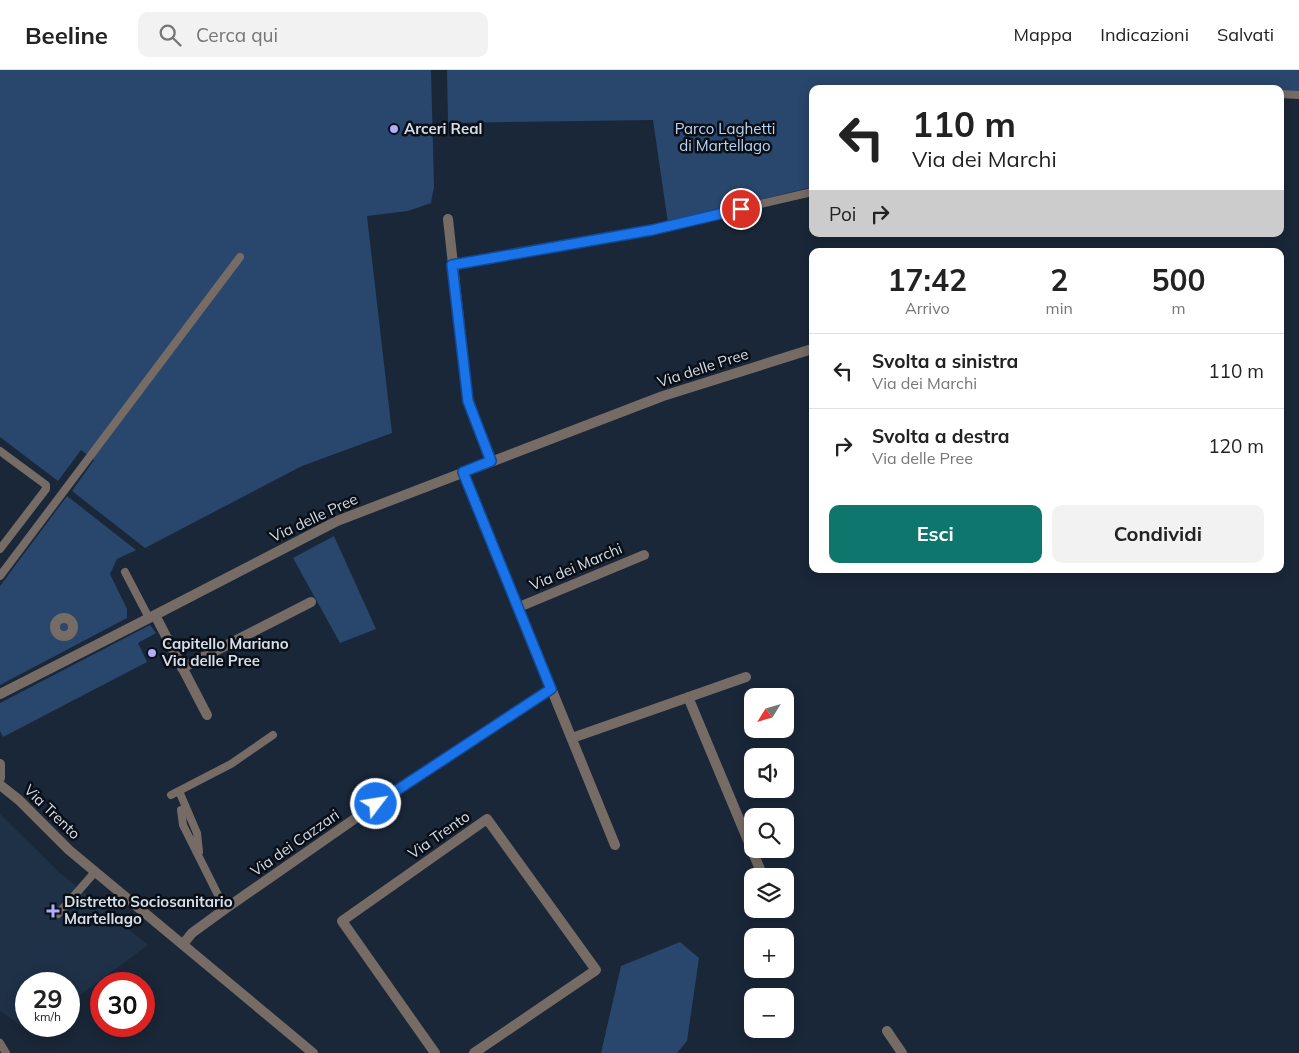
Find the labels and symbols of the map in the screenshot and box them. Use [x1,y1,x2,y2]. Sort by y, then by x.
place label: Arceri Real [404,119,482,138]
park label: Parco Laghetti di Martellago [675,119,775,155]
marker: Arceri Real [388,123,400,135]
pin [720,188,762,230]
street label: Via delle Pree [655,344,751,391]
street label: Via delle Pree [267,489,361,546]
street label: Via dei Marchi [527,539,625,595]
place label: Capitello Mariano Via delle Pree [161,634,289,670]
marker: Capitello Mariano Via delle Pree [146,647,158,659]
north arrow [744,688,794,738]
position arrow [349,777,401,829]
street label: Via Trento [20,780,84,843]
street label: Via dei Cazzari [247,805,343,880]
street label: Via Trento [404,806,473,863]
place label: Distretto Sociosanitario Martellago [64,892,233,928]
marker: Distretto Sociosanitario Martellago [46,904,60,918]
speed limit sign: 30 [90,972,155,1037]

